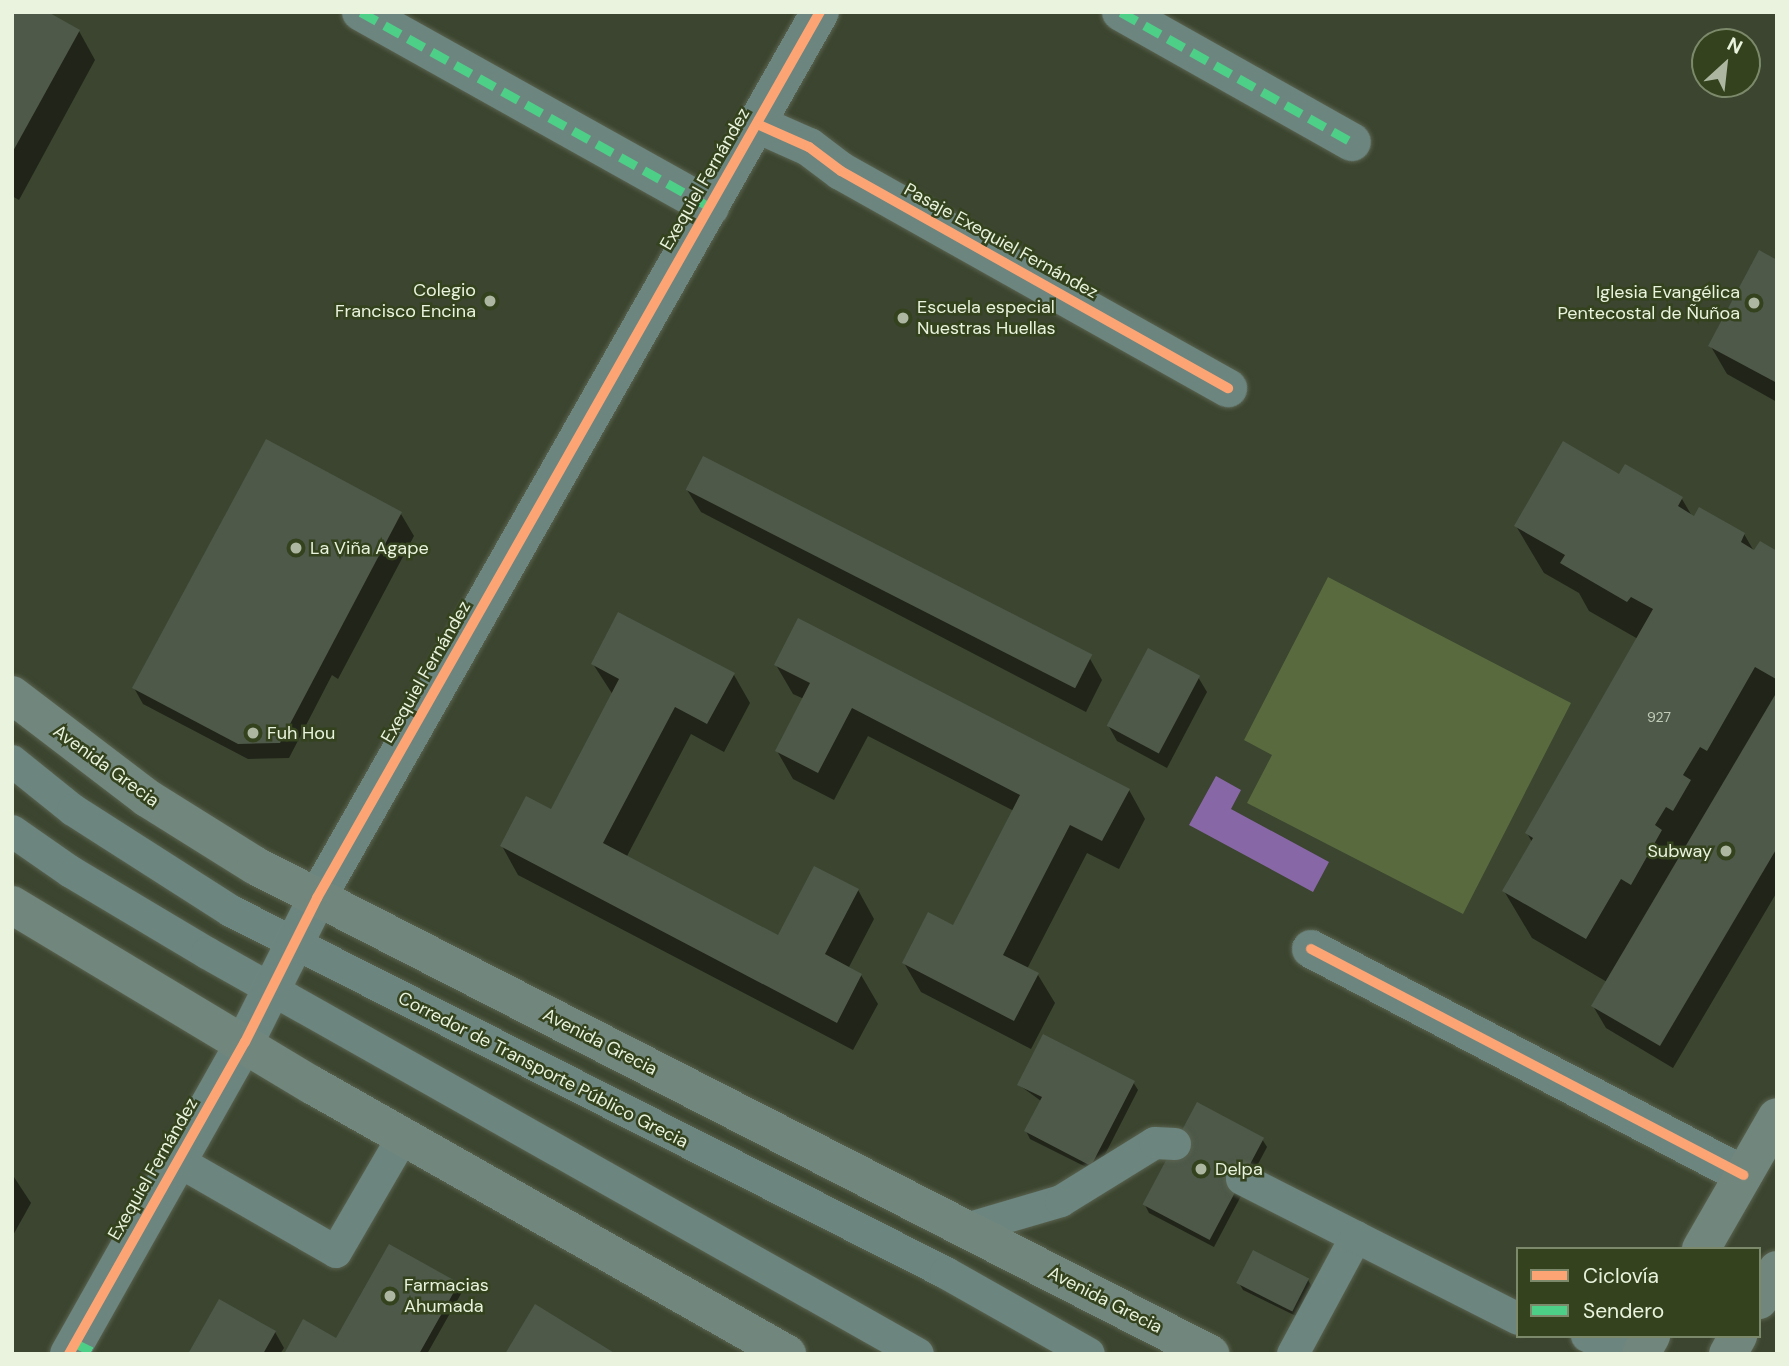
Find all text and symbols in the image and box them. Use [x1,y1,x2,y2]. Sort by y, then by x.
north arrow [1691,28,1761,98]
text: N [1723,31,1747,60]
street label: Exequiel Fernández [656,104,754,254]
street label: Pasaje Exequiel Fernández [900,179,1102,303]
place label: Colegio Francisco Encina [335,280,476,322]
place label: Iglesia Evangélica Pentecostal de Ñuñoa [1557,282,1740,324]
marker: Colegio Francisco Encina [482,293,498,309]
marker: Iglesia Evangélica Pentecostal de Ñuñoa [1746,295,1762,311]
place label: Escuela especial Nuestras Huellas [917,297,1056,340]
marker: Escuela especial Nuestras Huellas [895,310,911,326]
place label: La Viña Agape [310,537,429,559]
marker: La Viña Agape [288,540,304,556]
street label: Exequiel Fernández [377,597,475,747]
house number: 927 [1647,709,1671,725]
street label: Avenida Grecia [49,720,163,812]
place label: Fuh Hou [267,722,335,744]
marker: Fuh Hou [245,725,261,741]
place label: Subway [1647,840,1712,862]
marker: Subway [1718,843,1734,859]
street label: Corredor de Transporte Público Grecia [394,987,692,1153]
street label: Avenida Grecia [539,1004,661,1080]
street label: Exequiel Fernández [104,1094,202,1244]
place label: Delpa [1215,1158,1263,1180]
marker: Delpa [1193,1161,1209,1177]
legend [1516,1247,1761,1338]
street label: Avenida Grecia [1044,1262,1166,1338]
text: Ciclovía [1583,1262,1659,1290]
place label: Farmacias Ahumada [404,1275,489,1318]
marker: Farmacias Ahumada [382,1288,398,1304]
text: Sendero [1583,1297,1664,1325]

